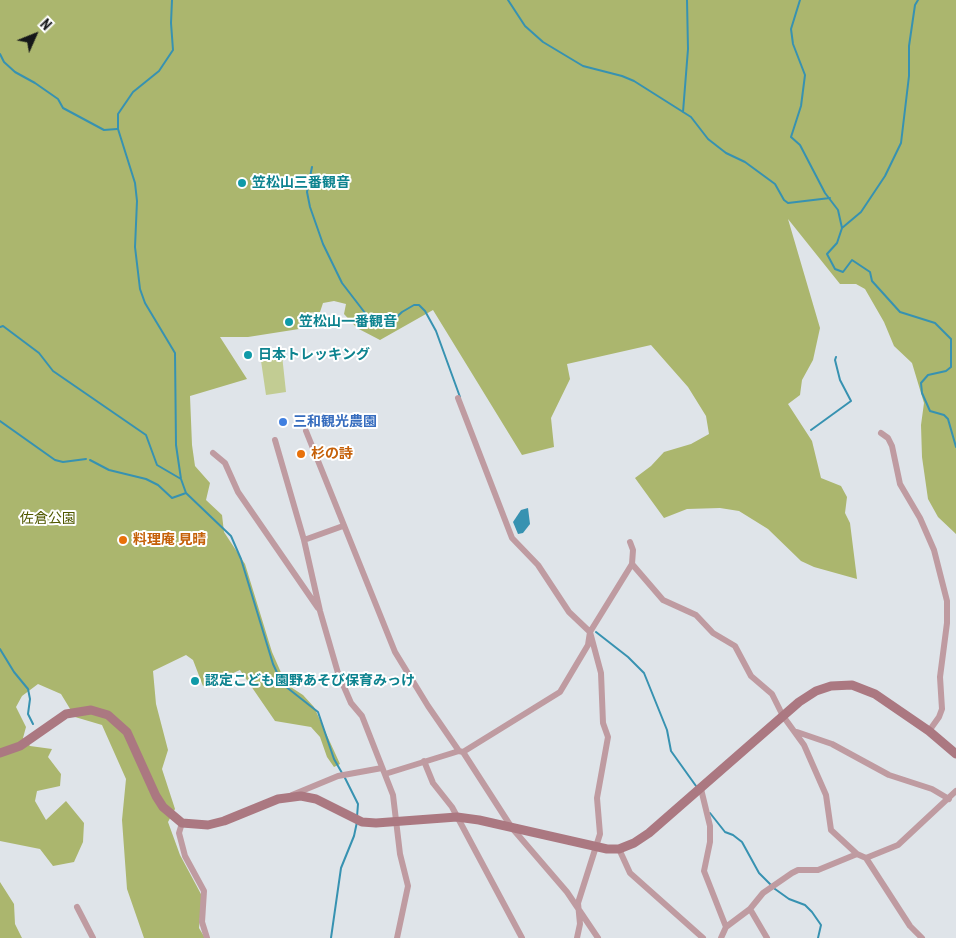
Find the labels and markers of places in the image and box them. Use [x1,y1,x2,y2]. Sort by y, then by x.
place label: 笠松山三番観音 [252,175,350,191]
marker: 笠松山三番観音 [236,177,248,189]
place label: 笠松山一番観音 [299,314,397,330]
marker: 笠松山一番観音 [283,316,295,328]
place label: 日本トレッキング [258,347,370,363]
marker: 日本トレッキング [242,349,254,361]
place label: 三和観光農園 [293,414,377,430]
marker: 三和観光農園 [277,416,289,428]
place label: 杉の詩 [311,446,353,462]
marker: 杉の詩 [295,448,307,460]
place label: 料理庵 見晴 [133,532,206,548]
marker: 料理庵 見晴 [117,534,129,546]
place label: 認定こども園野あそび保育みっけ [205,673,415,689]
marker: 認定こども園野あそび保育みっけ [189,675,201,687]

